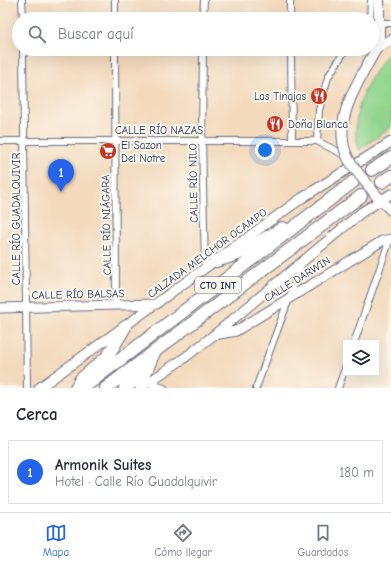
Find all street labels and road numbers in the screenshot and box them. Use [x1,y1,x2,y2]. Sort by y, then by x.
street label: CALLE RÍO NAZAS [115,123,203,137]
street label: CALLE RÍO NILO [185,143,201,223]
street label: CALLE RÍO GUADALQUIVIR [9,152,23,285]
street label: CALLE RÍO NIÁGARA [98,174,114,276]
street label: CALZADA MELCHOR OCAMPO [145,206,269,301]
street label: CALLE DARWIN [262,254,333,305]
road number: CTO INT [195,277,241,293]
street label: CALLE RÍO BALSAS [31,286,125,302]

